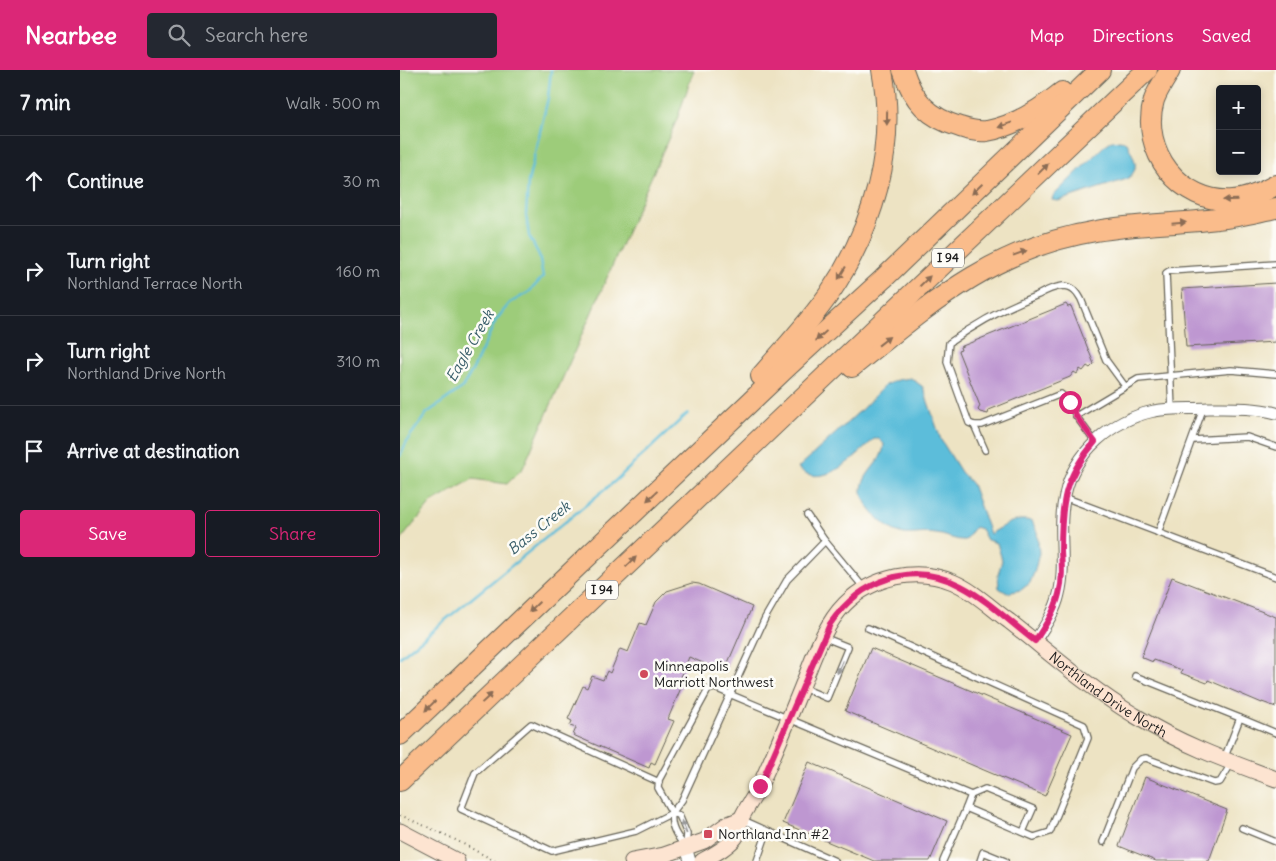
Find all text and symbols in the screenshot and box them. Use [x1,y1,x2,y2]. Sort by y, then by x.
search box [147,13,497,58]
text: Nearbee [25,20,117,50]
icon: search [165,21,193,49]
text: Search here [205,23,308,47]
text: Map [1029,24,1064,47]
text: Directions [1092,24,1174,47]
text: Saved [1202,24,1251,47]
map controls [1216,85,1261,175]
button: + [1216,85,1261,130]
text: 7 min [20,89,71,116]
text: Walk · 500 m [286,93,380,113]
one-way arrow [882,111,890,127]
one-way arrow [997,122,1012,129]
button: − [1216,130,1261,175]
one-way arrow [1037,163,1049,175]
icon: ahead [20,167,48,195]
text: Continue [67,169,144,193]
text: 30 m [343,171,380,191]
one-way arrow [971,183,983,195]
one-way arrow [1222,196,1238,204]
one-way arrow [1171,218,1187,226]
road number: I 94 [932,248,964,268]
text: Turn right [67,249,150,273]
one-way arrow [1013,249,1028,257]
icon: right [20,257,48,285]
text: 160 m [336,261,380,281]
one-way arrow [838,266,847,279]
text: Northland Terrace North [67,273,242,293]
one-way arrow [918,275,930,287]
water label: Eagle Creek [441,305,498,385]
one-way arrow [815,330,827,342]
one-way arrow [877,335,890,346]
text: Turn right [67,339,150,363]
icon: right [20,347,48,375]
text: 310 m [336,351,380,371]
text: Northland Drive North [67,363,226,383]
route start [1059,391,1082,414]
icon: arrive [20,437,48,465]
text: Arrive at destination [67,439,240,463]
one-way arrow [647,490,659,502]
water label: Bass Creek [504,496,575,559]
button: Save [20,510,195,557]
button: Share [205,510,380,557]
one-way arrow [624,556,636,568]
road number: I 94 [586,580,618,600]
one-way arrow [528,601,540,613]
street label: Northland Drive North [1046,648,1170,741]
place label: Minneapolis Marriott Northwest [654,657,774,691]
one-way arrow [835,660,843,674]
marker: Minneapolis Marriott Northwest [638,668,650,680]
one-way arrow [481,692,493,704]
one-way arrow [425,700,437,712]
route end [749,775,772,798]
one-way arrow [680,819,688,834]
place label: Northland Inn #2 [718,825,830,843]
marker: Northland Inn #2 [702,828,714,840]

